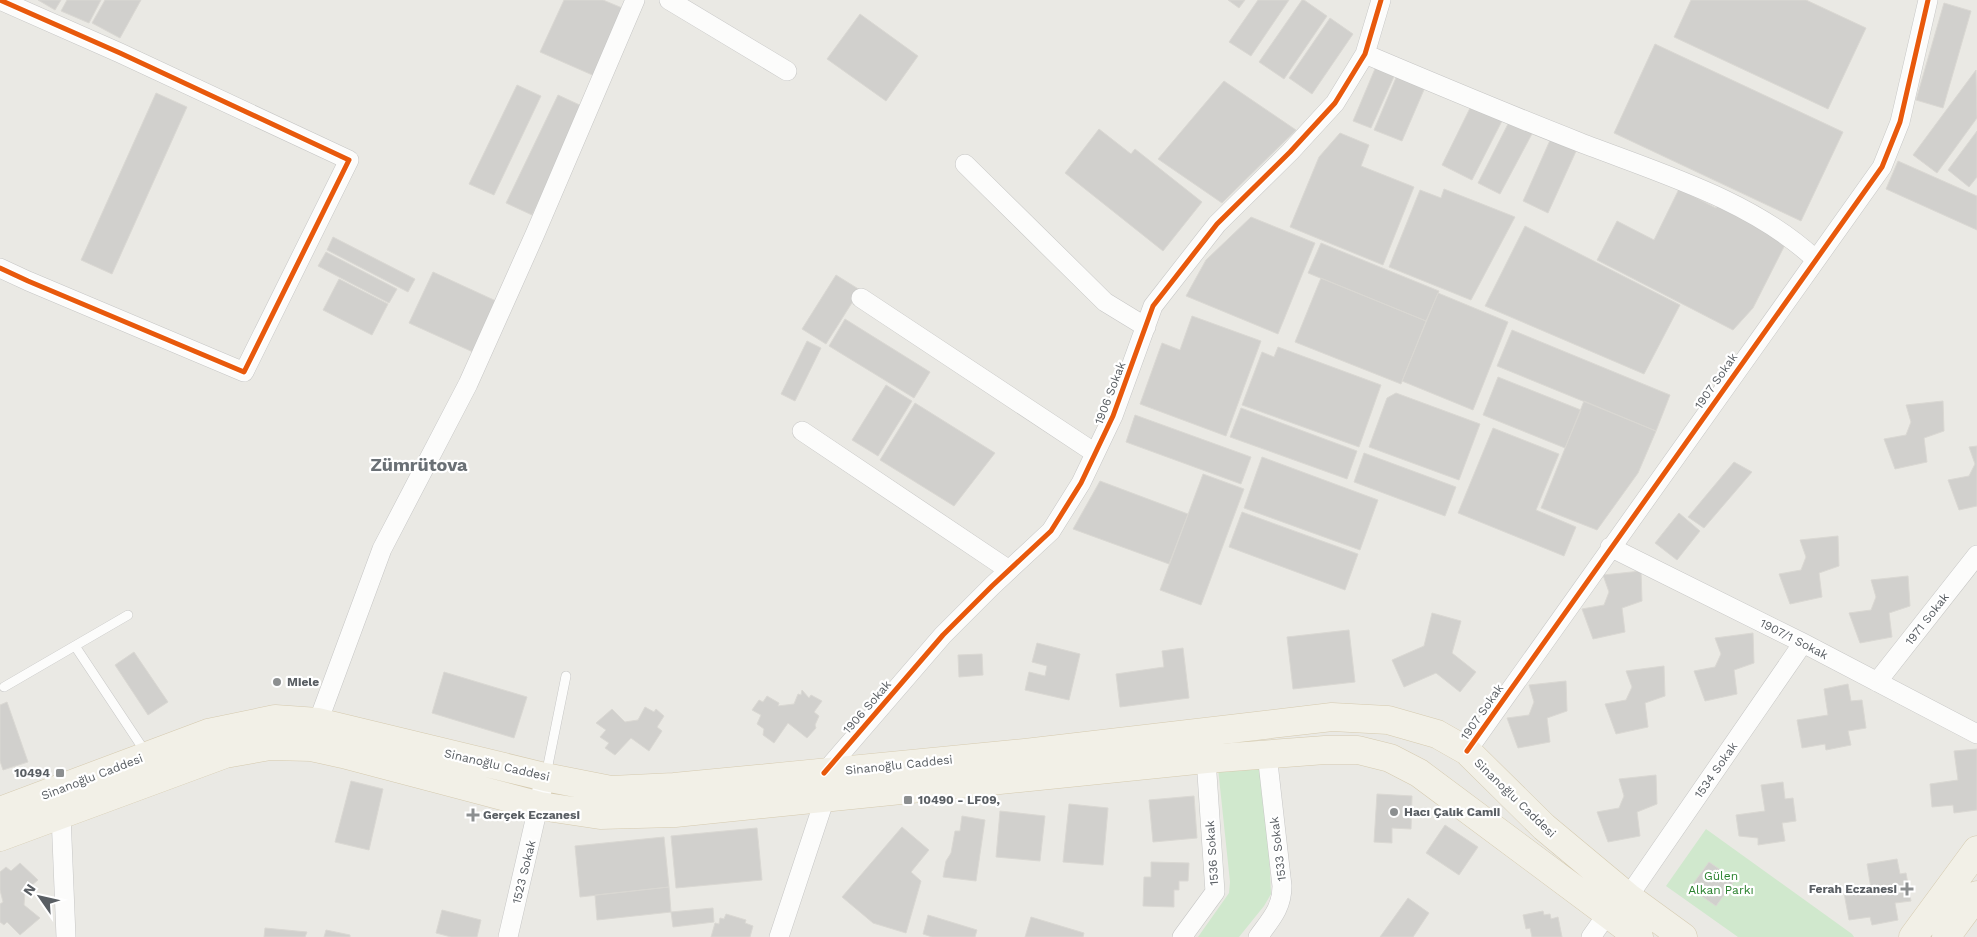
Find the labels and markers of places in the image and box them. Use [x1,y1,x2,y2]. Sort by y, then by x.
place label: Miele [287,675,319,689]
marker: Miele [271,676,283,688]
place label: 10494 [14,766,50,780]
marker: 10494 [54,767,66,779]
place label: 10490 - LF09, [918,793,1000,807]
marker: 10490 - LF09, [902,794,914,806]
place label: Hacı Çalık Camii [1404,805,1500,819]
marker: Hacı Çalık Camii [1388,806,1400,818]
place label: Gerçek Eczanesi [483,808,580,822]
marker: Gerçek Eczanesi [467,809,479,821]
place label: Ferah Eczanesi [1809,882,1897,896]
marker: Ferah Eczanesi [1901,883,1913,895]

